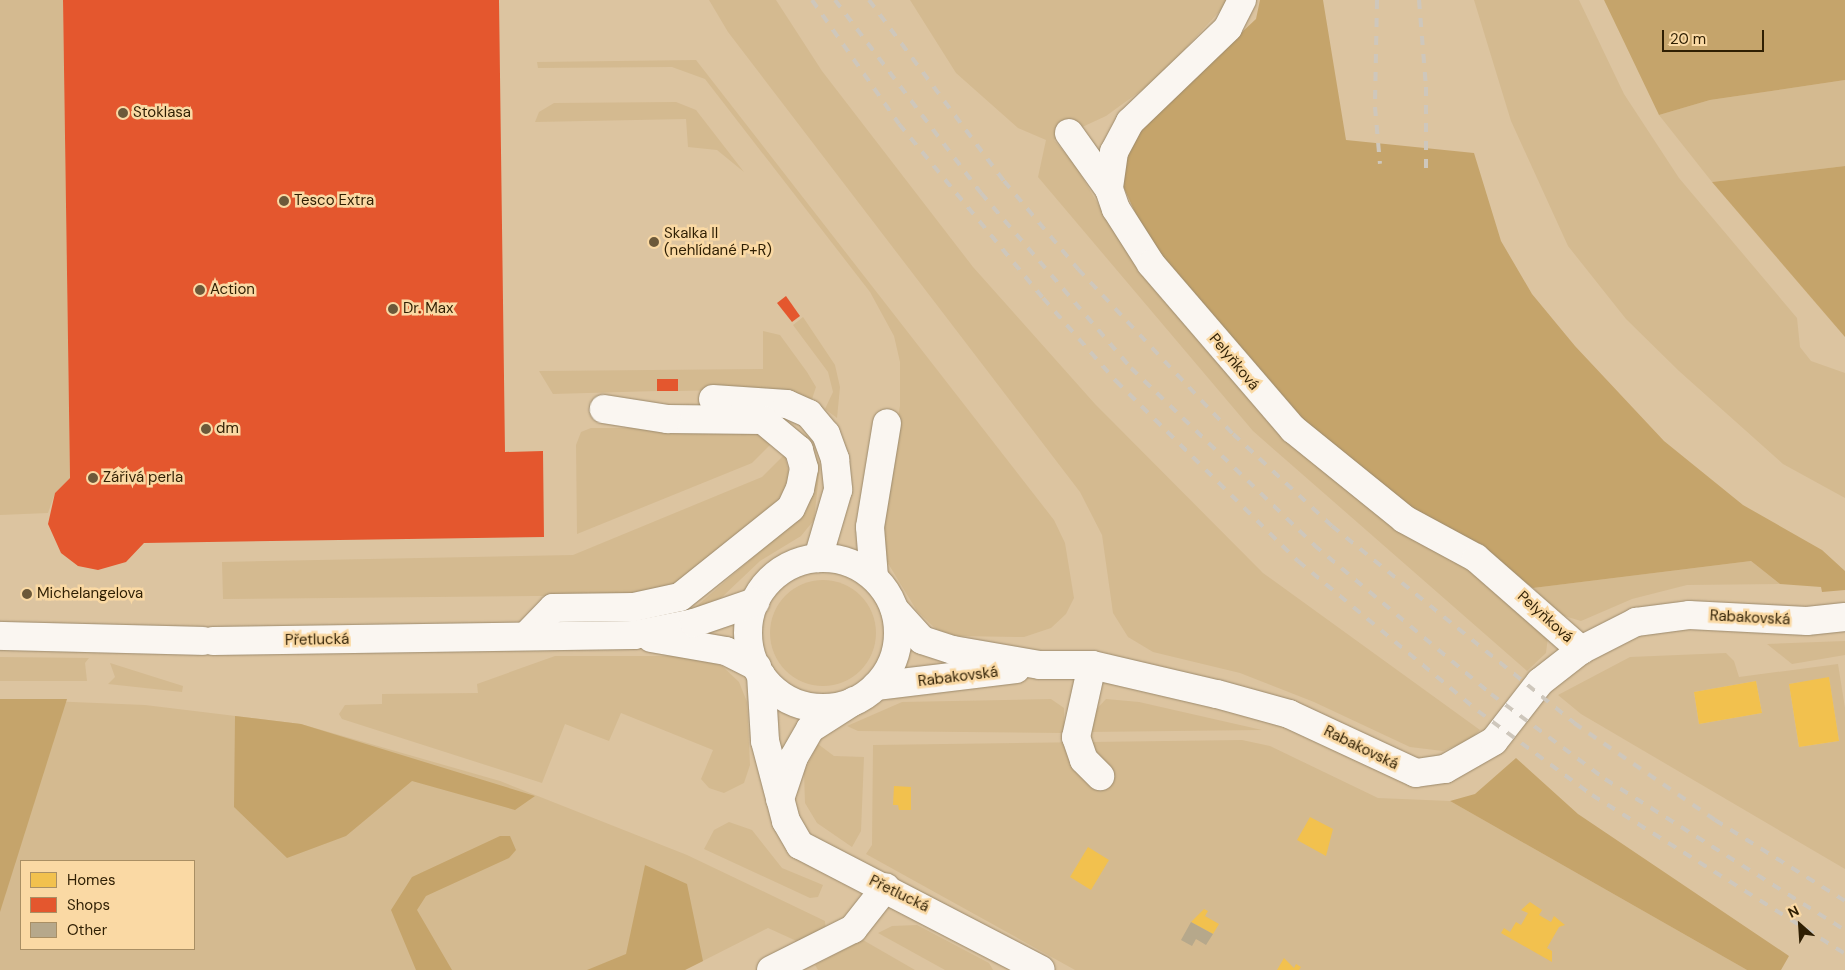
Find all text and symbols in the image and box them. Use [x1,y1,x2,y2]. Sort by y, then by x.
scale bar [1665,20,1768,52]
text: 20 m [1670,29,1706,49]
place label: Stoklasa [133,104,191,122]
marker: Stoklasa [117,107,129,119]
place label: Tesco Extra [294,192,374,210]
marker: Tesco Extra [278,195,290,207]
place label: Skalka II (nehlídané P+R) [664,224,772,259]
marker: Skalka II (nehlídané P+R) [648,236,660,248]
place label: Action [210,281,255,299]
marker: Action [194,284,206,296]
place label: Dr. Max [403,300,453,318]
marker: Dr. Max [387,303,399,315]
street label: Pelyňková [1205,330,1263,394]
place label: dm [216,420,239,438]
marker: dm [200,423,212,435]
place label: Zářivá perla [103,469,183,487]
marker: Zářivá perla [87,472,99,484]
place label: Michelangelova [37,585,143,603]
street label: Pelyňková [1514,587,1576,647]
marker: Michelangelova [21,588,33,600]
street label: Rabakovská [1709,607,1791,629]
street label: Přetlucká [285,630,349,650]
street label: Rabakovská [917,663,999,691]
street label: Rabakovská [1321,722,1401,774]
legend [20,860,195,950]
text: Homes [67,870,116,890]
street label: Přetlucká [866,872,932,916]
text: Shops [67,895,110,915]
north arrow [1775,900,1825,950]
text: N [1785,901,1802,922]
text: Other [67,920,107,940]

